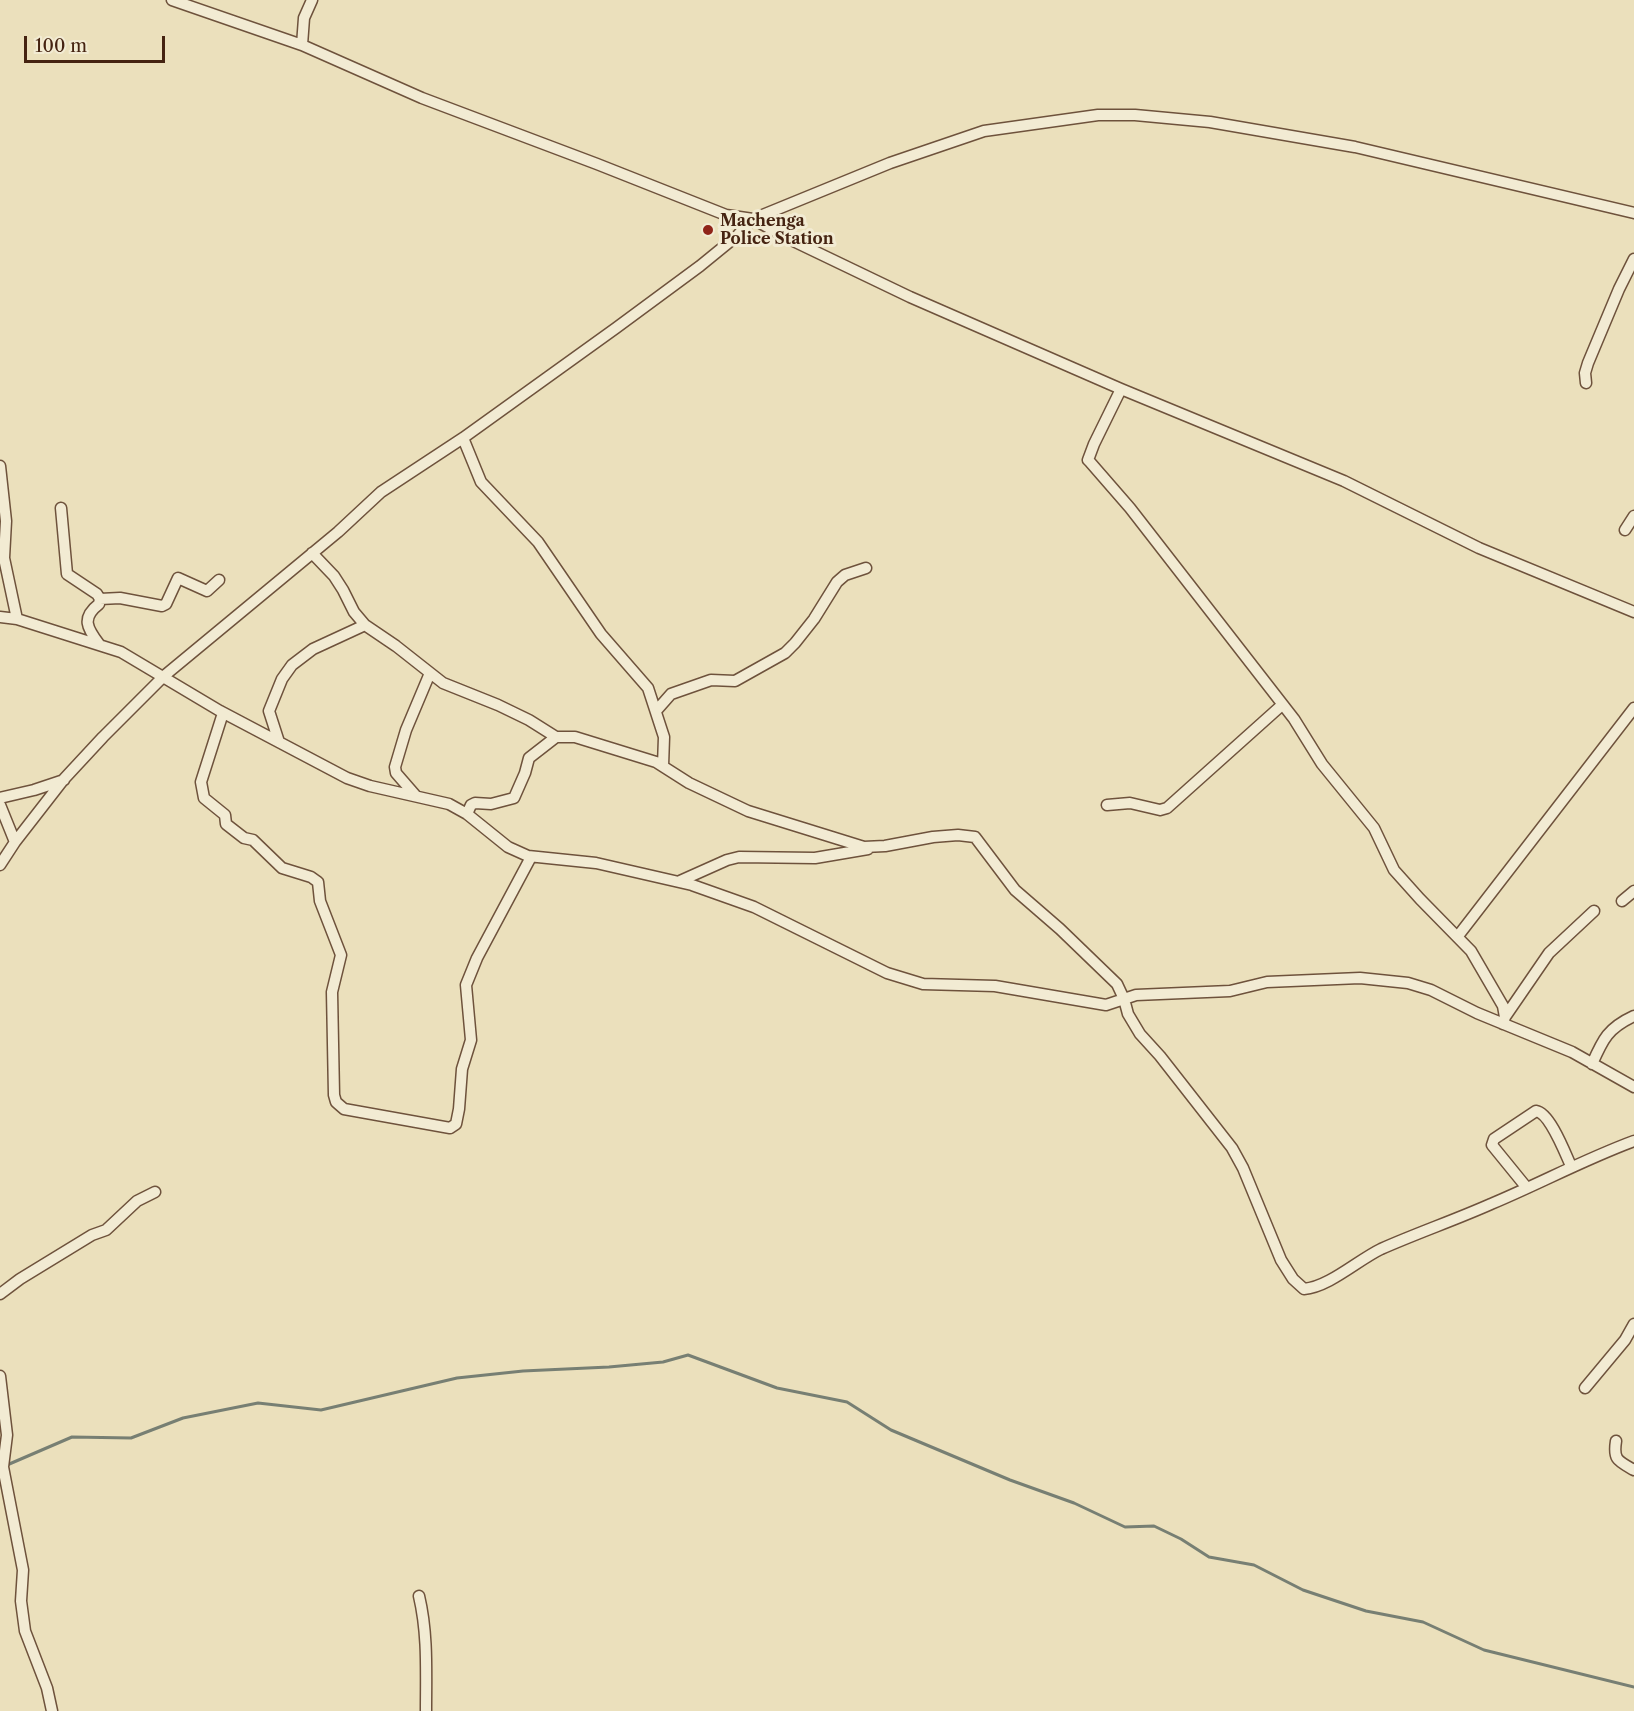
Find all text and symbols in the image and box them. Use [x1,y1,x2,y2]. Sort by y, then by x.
scale bar [27,24,168,62]
text: 100 m [35,35,87,57]
place label: Machenga Police Station [720,211,834,249]
marker: Machenga Police Station [701,223,715,237]

